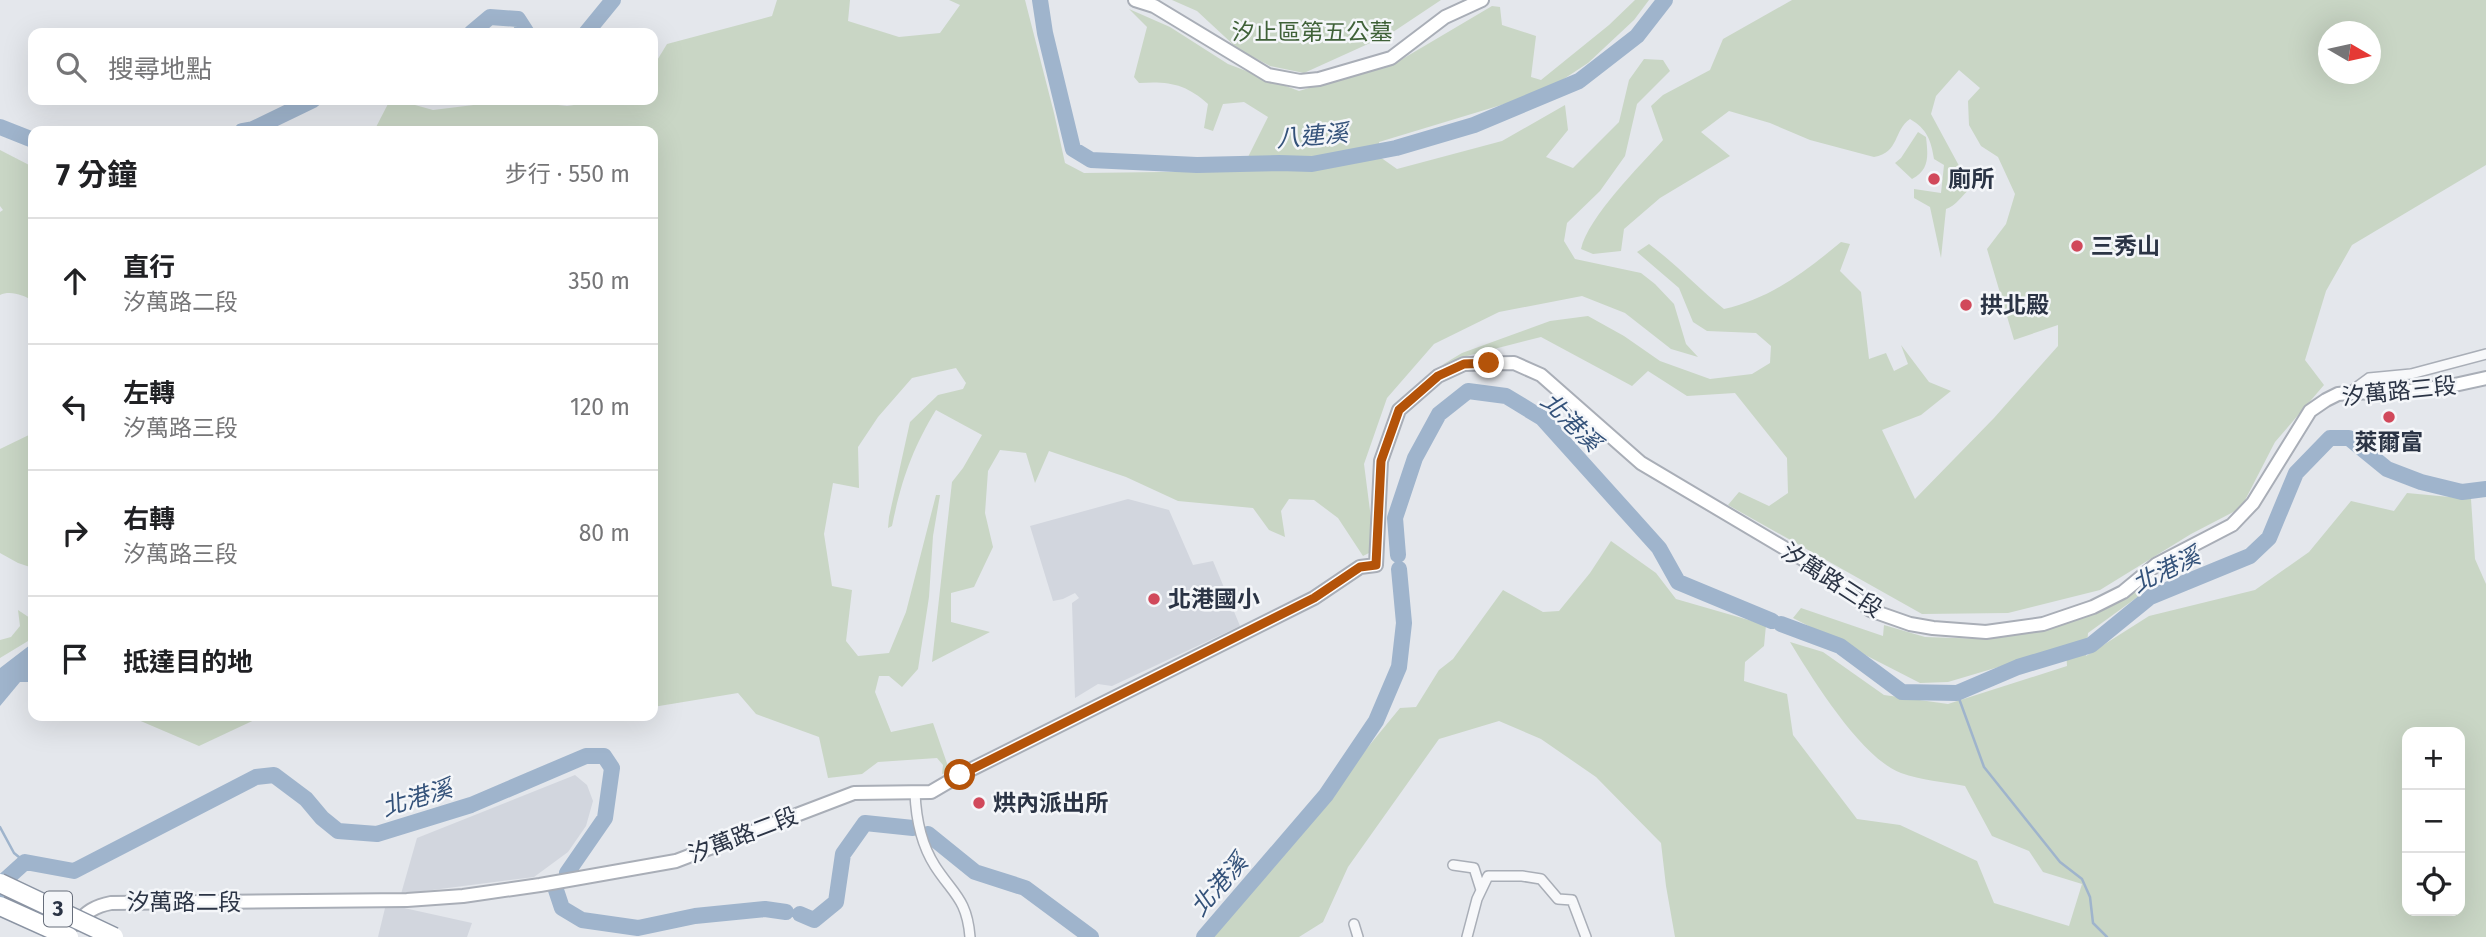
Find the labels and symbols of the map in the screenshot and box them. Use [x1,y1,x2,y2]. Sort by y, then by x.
park label: 汐止區第五公墓 [1232,18,1393,46]
north arrow [2318,21,2381,84]
water label: 八連溪 [1275,119,1352,153]
place label: 廁所 [1948,165,1994,193]
marker: 廁所 [1926,171,1942,187]
place label: 三秀山 [2091,232,2160,260]
marker: 三秀山 [2069,238,2085,254]
place label: 拱北殿 [1980,291,2049,319]
marker: 拱北殿 [1958,297,1974,313]
route end [1473,347,1504,378]
street label: 汐萬路三段 [2340,371,2458,411]
water label: 北港溪 [1535,387,1609,459]
marker: 萊爾富 [2381,409,2397,425]
place label: 萊爾富 [2355,428,2424,456]
street label: 汐萬路三段 [1776,537,1888,623]
water label: 北港溪 [2128,540,2207,598]
place label: 北港國小 [1168,585,1260,613]
marker: 北港國小 [1146,591,1162,607]
route start [944,759,975,790]
water label: 北港溪 [378,773,458,822]
place label: 烘內派出所 [993,789,1108,817]
marker: 烘內派出所 [971,795,987,811]
street label: 汐萬路二段 [684,801,802,869]
water label: 北港溪 [1185,846,1255,921]
street label: 汐萬路二段 [127,888,242,916]
road number: 3 [44,892,72,926]

